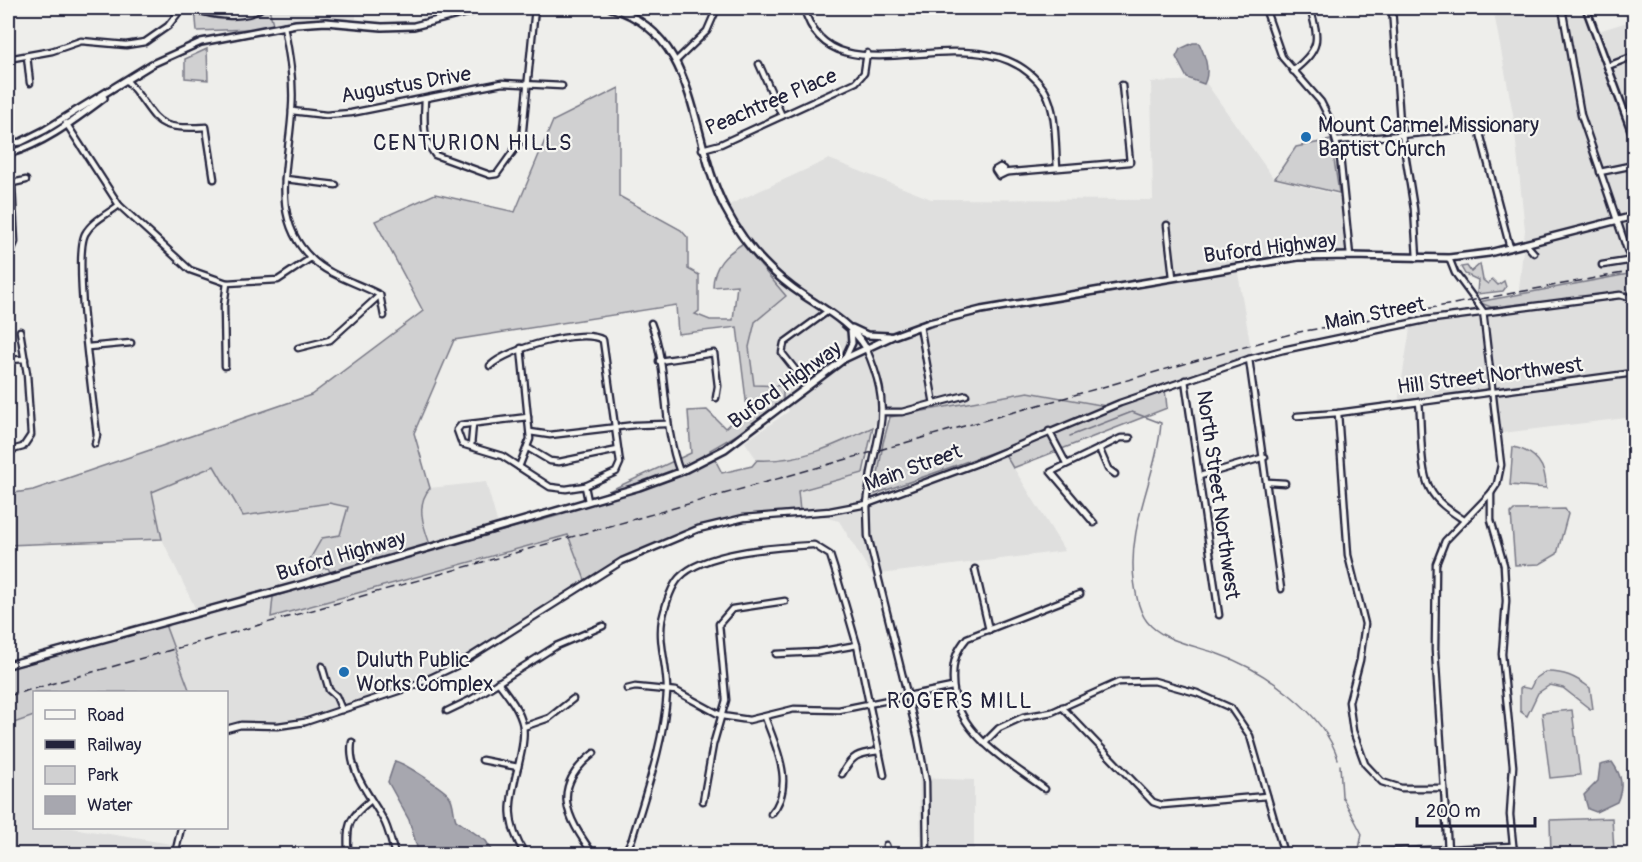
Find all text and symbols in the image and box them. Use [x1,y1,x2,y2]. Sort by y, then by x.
street label: Augustus Drive [339,60,474,110]
street label: Peachtree Place [701,62,841,142]
place label: Mount Carmel Missionary Baptist Church [1318,112,1539,163]
district label: CENTURION HILLS [373,129,573,157]
marker: Mount Carmel Missionary Baptist Church [1299,130,1313,144]
street label: Buford Highway [1202,226,1338,270]
street label: Main Street [1322,291,1428,337]
street label: Buford Highway [723,335,847,435]
street label: Hill Street Northwest [1396,351,1585,401]
street label: North Street Northwest [1190,389,1246,602]
street label: Main Street [861,438,966,498]
street label: Buford Highway [273,525,409,587]
place label: Duluth Public Works Complex [356,647,493,698]
marker: Duluth Public Works Complex [337,665,351,679]
district label: ROGERS MILL [887,687,1033,715]
legend [33,691,228,829]
text: Road [87,704,124,727]
text: Railway [87,734,142,757]
text: Park [87,764,119,787]
scale bar [1417,790,1536,828]
text: Water [87,794,133,817]
text: 200 m [1426,800,1481,823]

